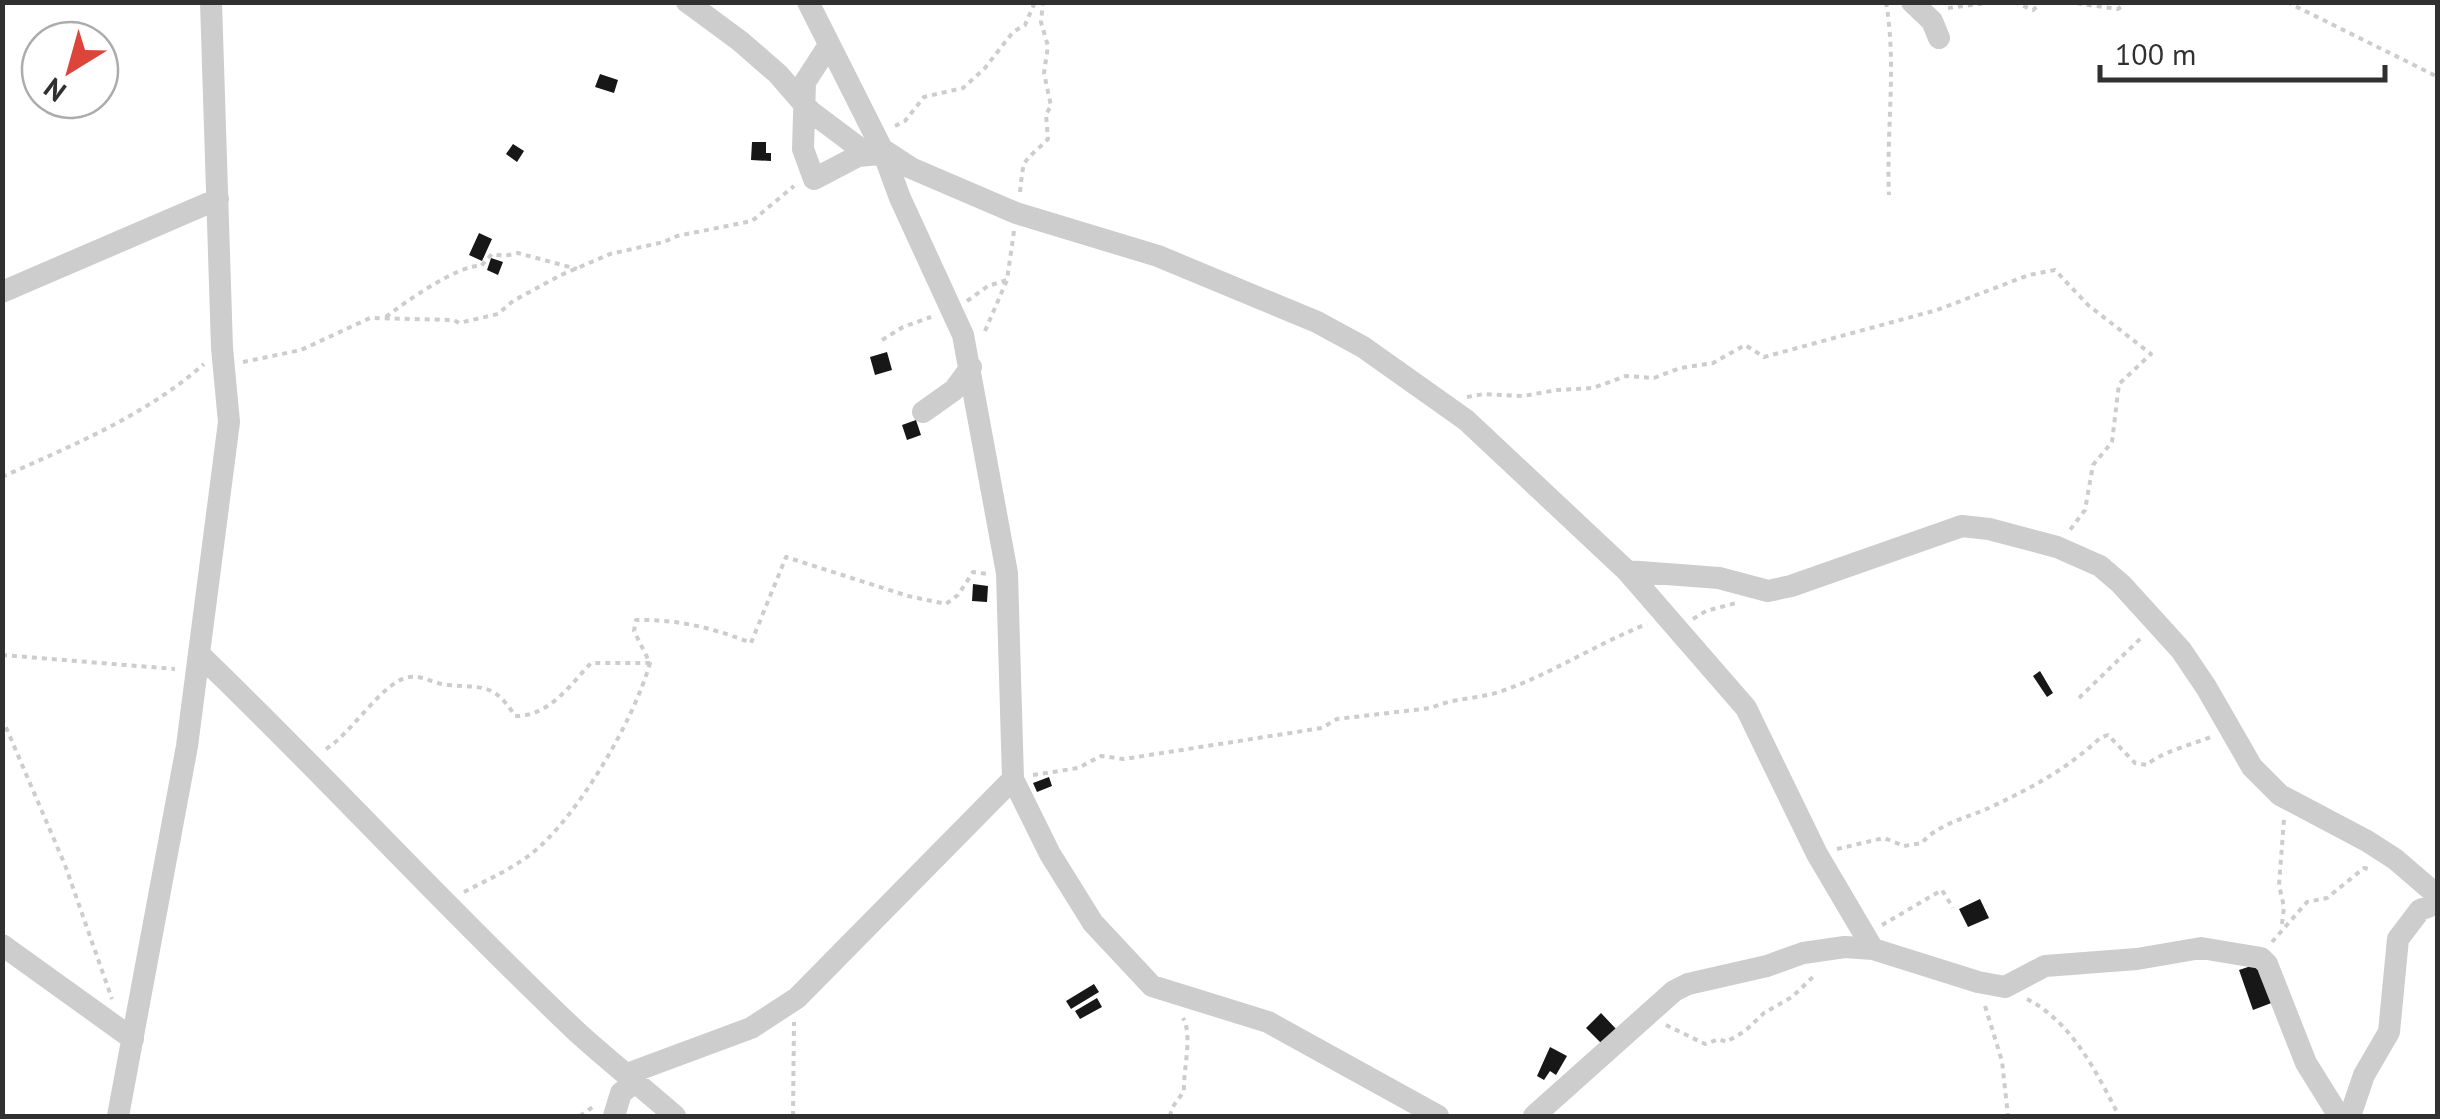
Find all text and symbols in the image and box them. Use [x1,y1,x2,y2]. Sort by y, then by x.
north arrow [20,20,120,120]
scale bar [2100,20,2385,82]
text: 100 m [2115,34,2196,73]
text: N [36,70,73,111]

